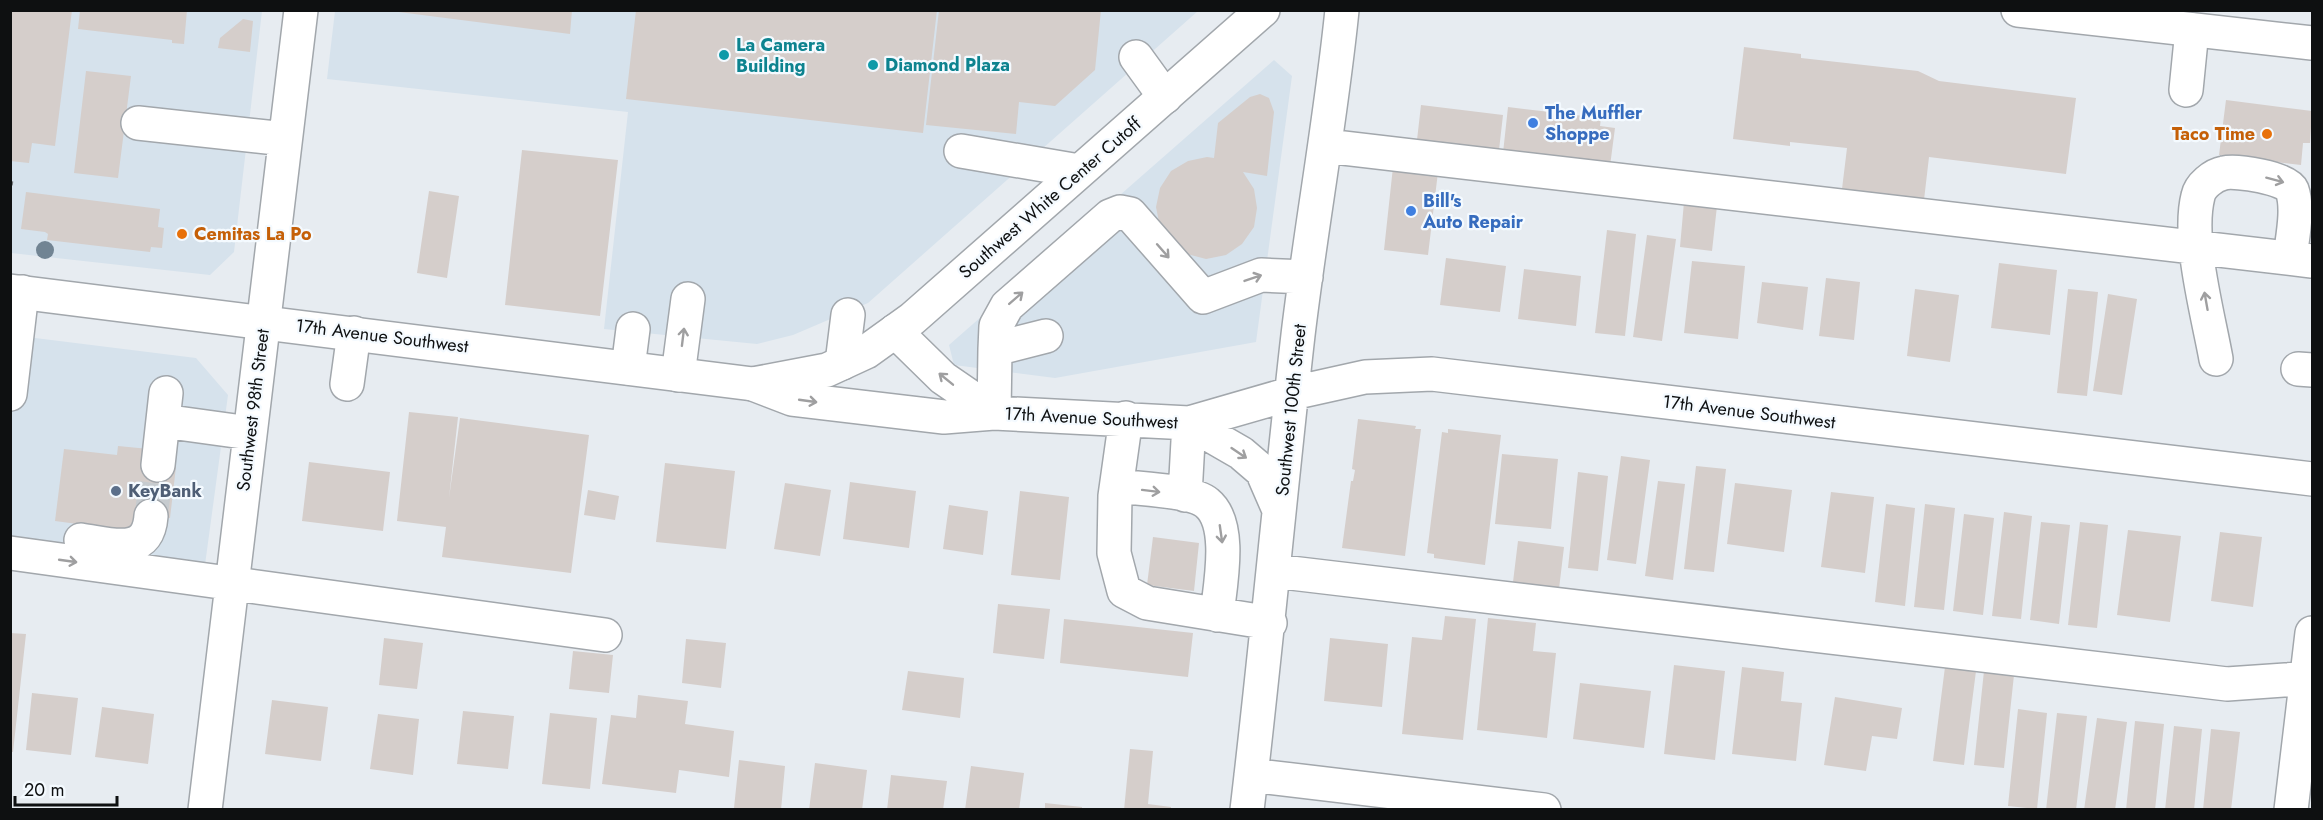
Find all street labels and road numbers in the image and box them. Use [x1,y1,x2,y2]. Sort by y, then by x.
street label: Southwest White Center Cutoff [953,111,1148,285]
street label: 17th Avenue Southwest [294,313,471,360]
street label: Southwest 100th Street [1269,322,1313,497]
street label: Southwest 98th Street [230,327,276,493]
street label: 17th Avenue Southwest [1661,389,1838,436]
street label: 17th Avenue Southwest [1004,400,1179,436]

